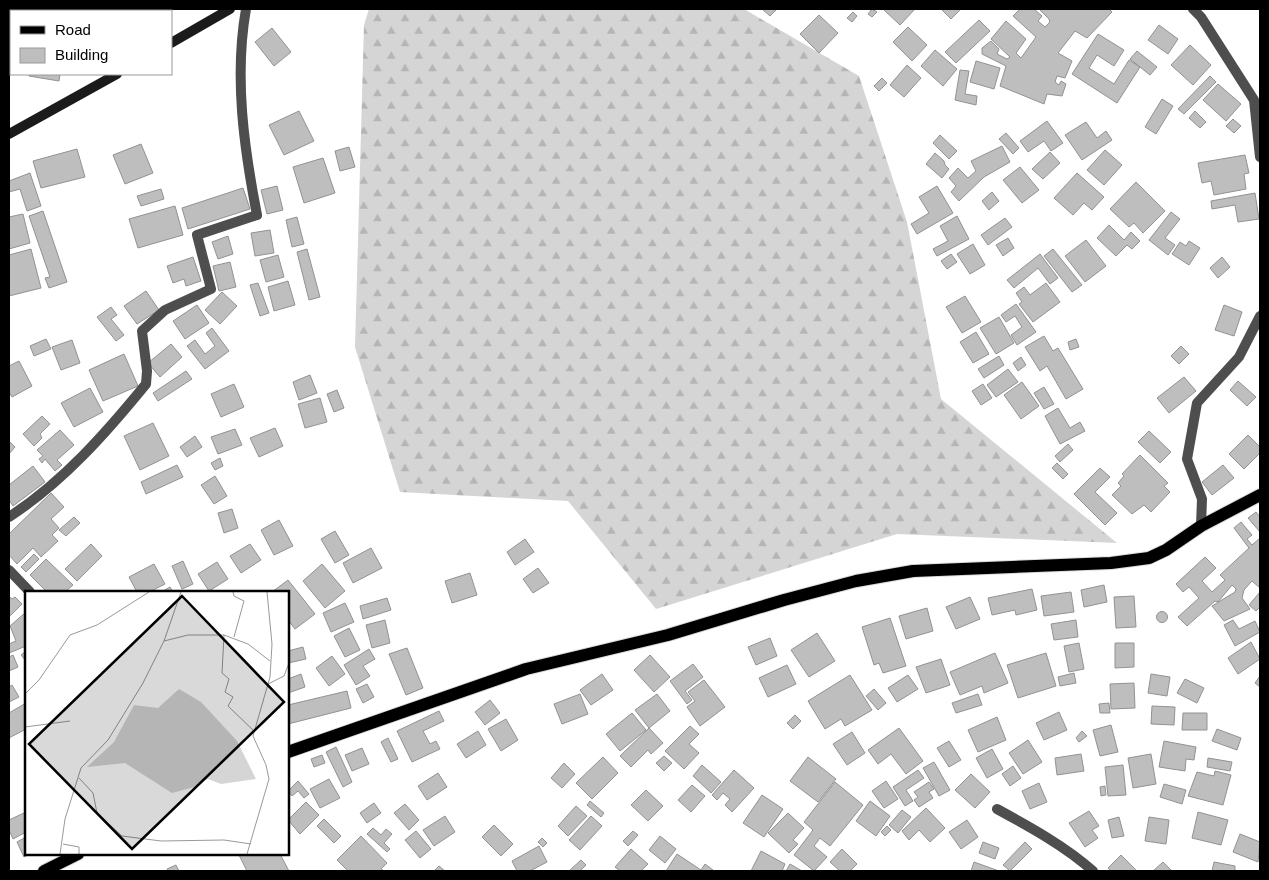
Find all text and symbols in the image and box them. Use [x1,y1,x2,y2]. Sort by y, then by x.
legend [10,10,172,75]
text: Road [55,21,91,38]
text: Building [55,46,108,63]
inset map [25,591,289,855]

